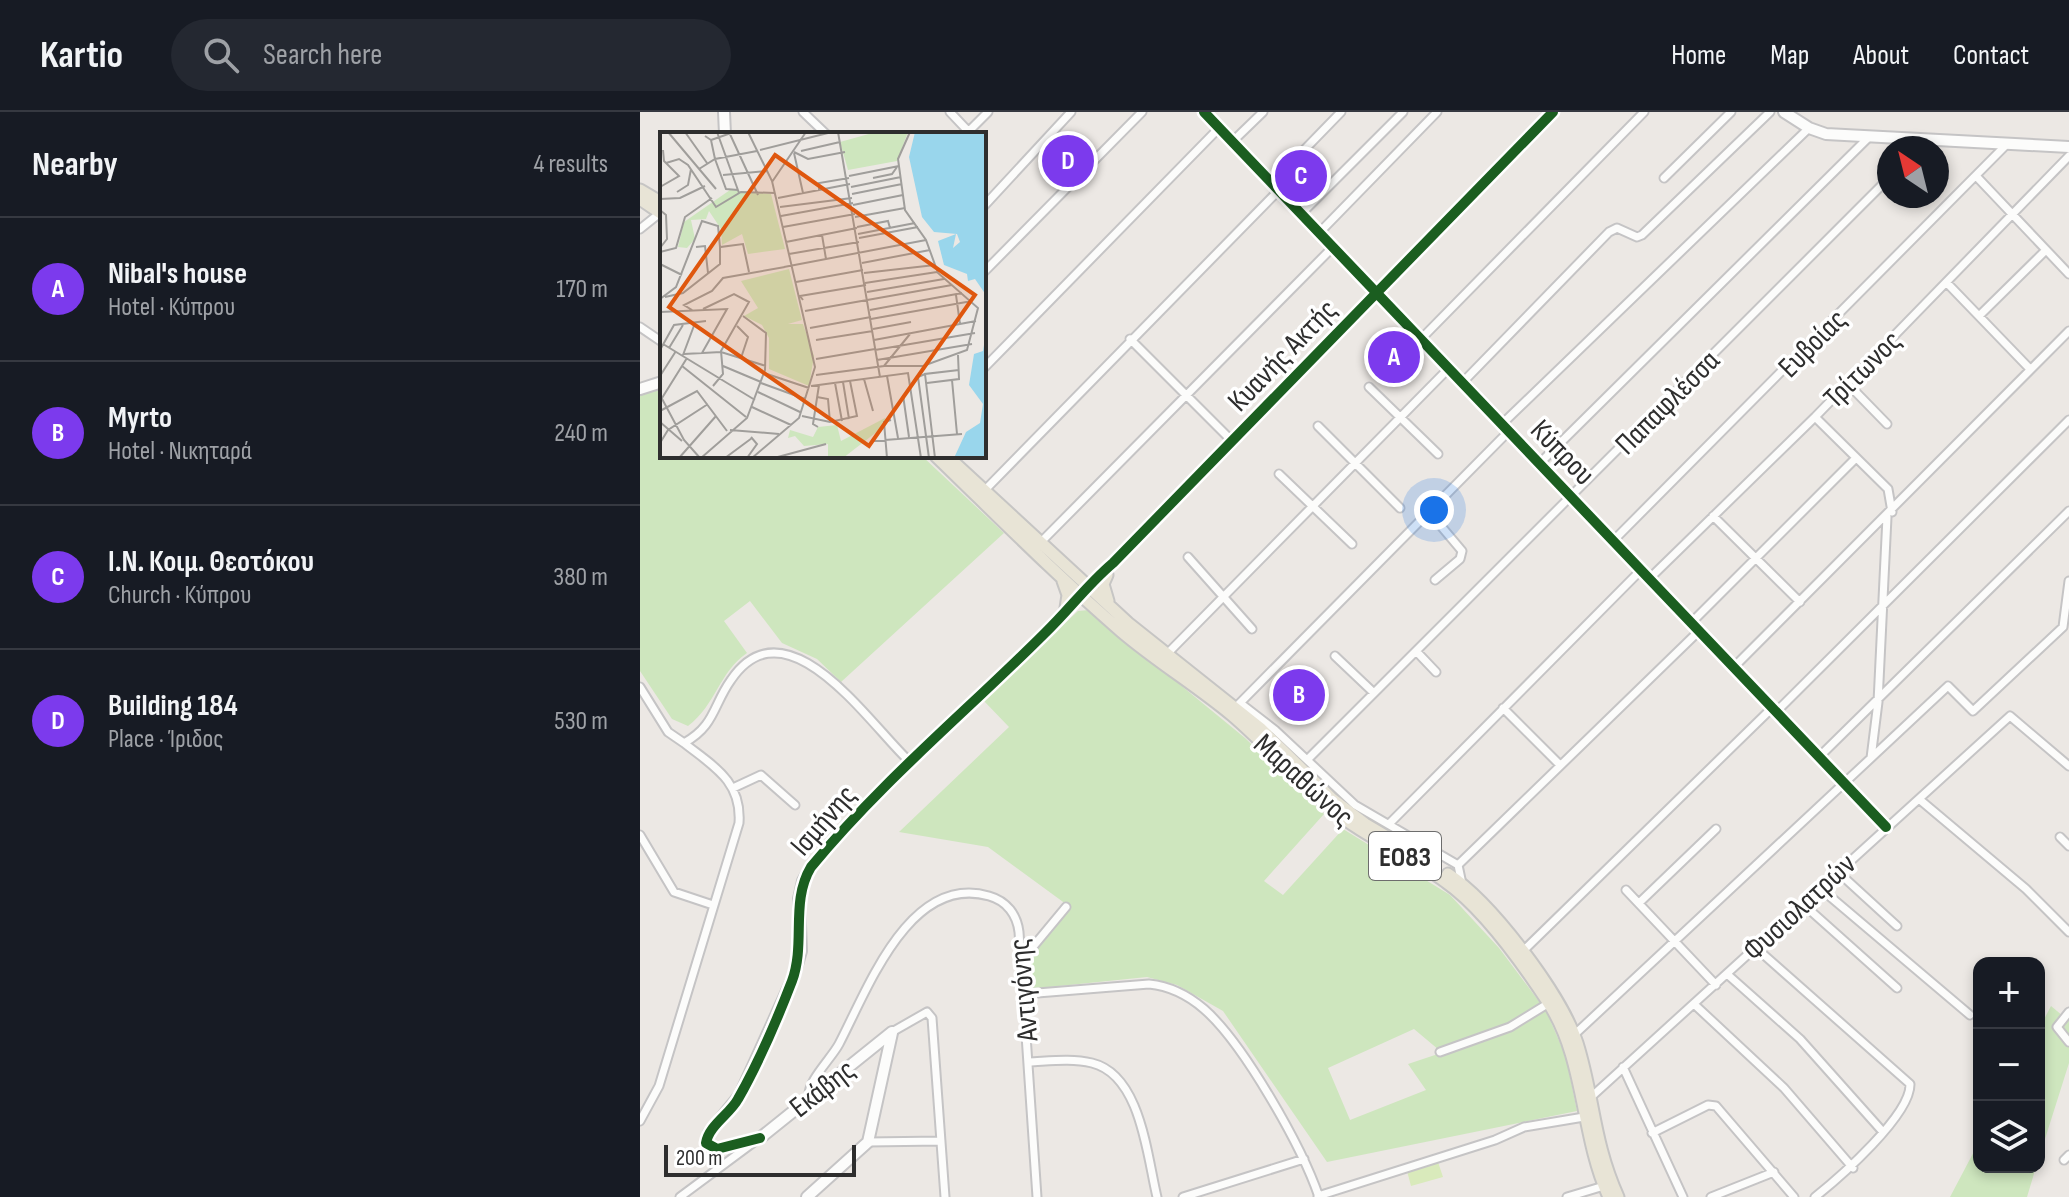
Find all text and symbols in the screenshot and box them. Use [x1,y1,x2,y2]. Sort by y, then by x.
search box [171,19,731,91]
text: Kartio [40,33,123,78]
icon: search [199,33,243,77]
text: Search here [263,37,382,73]
text: Home [1671,39,1726,72]
text: Map [1770,39,1809,72]
text: About [1853,39,1909,72]
text: Contact [1953,39,2029,72]
pin: D [1042,131,1094,191]
inset map [660,132,986,458]
north arrow [1877,136,1949,208]
text: Nearby [32,144,118,185]
pin: C [1275,146,1327,206]
text: 4 results [533,149,608,180]
text: Nibal's house [108,256,247,292]
text: A [52,274,64,305]
text: 170 m [556,274,608,305]
text: Hotel · Κύπρου [108,292,235,323]
street label: Κυανής Ακτής [1221,292,1345,419]
street label: Ευβοίας [1771,302,1854,385]
street label: Τρίτωνος [1816,323,1909,416]
pin: A [1368,327,1420,387]
street label: Παπαφλέσσα [1608,343,1728,462]
text: Myrto [108,400,172,436]
street label: Κύπρου [1523,412,1602,493]
text: B [52,418,64,449]
text: 240 m [554,418,608,449]
text: Hotel · Νικηταρά [108,436,252,467]
your location [1414,490,1454,530]
text: Ι.Ν. Κοιμ. Θεοτόκου [108,544,314,580]
text: C [51,562,65,593]
text: 380 m [553,562,608,593]
text: Church · Κύπρου [108,580,251,611]
pin: B [1273,665,1325,725]
text: Building 184 [108,688,238,724]
text: D [51,706,65,737]
text: 530 m [554,706,608,737]
text: Place · Ίριδος [108,724,223,755]
street label: Μαραθώνος [1246,726,1361,835]
street label: Ισμήνης [783,778,864,863]
road number: ΕΟ83 [1369,832,1441,880]
street label: Φυσιολατρών [1736,846,1864,969]
street label: Αντιγόνης [1002,937,1047,1044]
map controls [1973,957,2045,1173]
button: + [1973,957,2045,1029]
button: − [1973,1029,2045,1101]
street label: Εκάβης [783,1052,863,1126]
button: layers [1973,1101,2045,1173]
scale bar [664,1141,856,1177]
text: 200 m [676,1145,722,1172]

